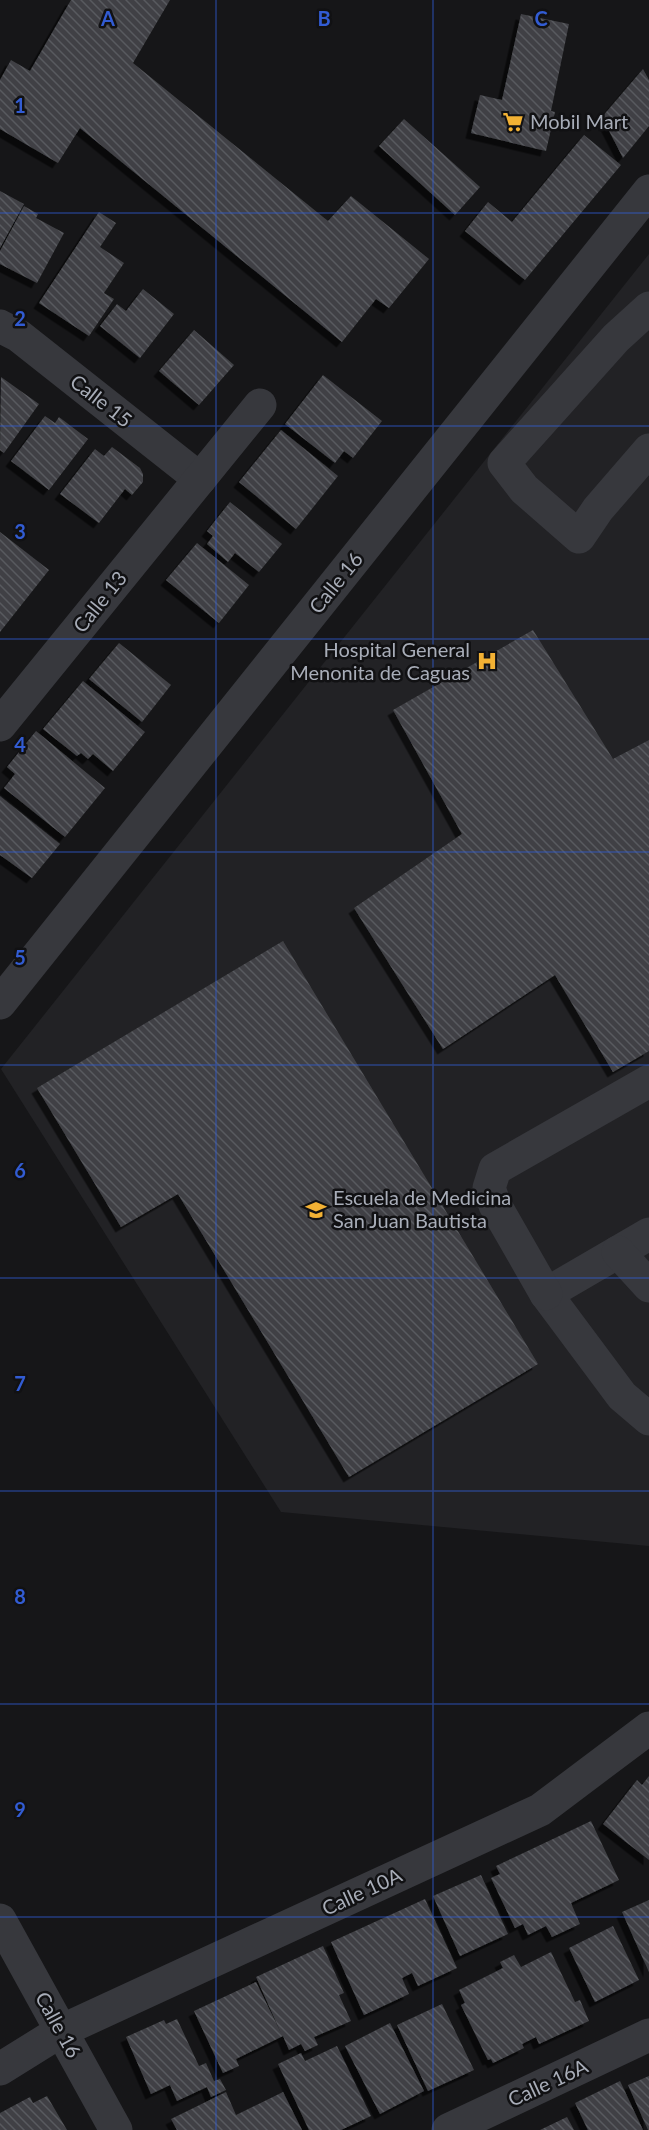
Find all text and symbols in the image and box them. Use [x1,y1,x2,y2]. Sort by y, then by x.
text: A [100,6,115,30]
text: B [317,6,331,30]
text: C [534,6,548,30]
text: 1 [14,93,26,117]
place label: Mobil Mart [530,109,628,133]
supermarket icon: Mobil Mart [501,110,525,134]
text: 2 [14,306,26,330]
street label: Calle 15 [66,369,137,432]
text: 3 [14,519,26,543]
street label: Calle 16 [303,547,367,618]
street label: Calle 13 [67,566,131,637]
place label: Hospital General Menonita de Caguas [290,637,470,684]
hospital icon: Hospital General Menonita de Caguas [475,649,499,673]
text: 4 [14,732,26,756]
text: 5 [14,945,26,969]
text: 6 [14,1158,26,1182]
place label: Escuela de Medicina San Juan Bautista [333,1185,511,1232]
school or university icon: Escuela de Medicina San Juan Bautista [304,1198,328,1222]
text: 7 [14,1371,26,1395]
text: 8 [14,1584,26,1608]
text: 9 [14,1797,26,1821]
street label: Calle 10A [318,1862,406,1920]
street label: Calle 16 [31,1987,87,2062]
street label: Calle 16A [504,2053,592,2111]

